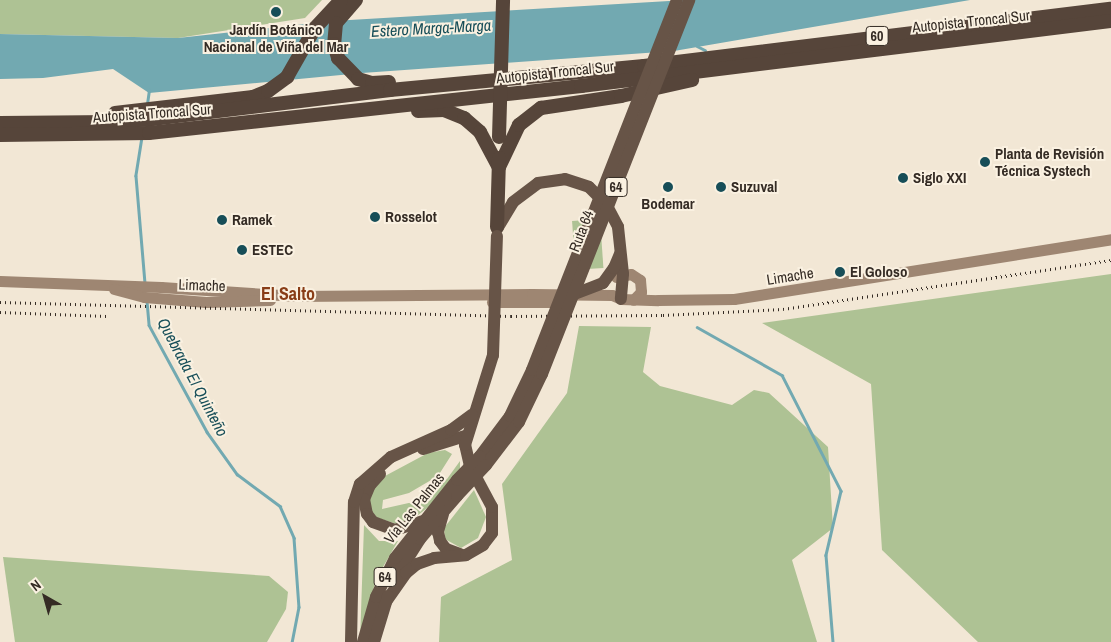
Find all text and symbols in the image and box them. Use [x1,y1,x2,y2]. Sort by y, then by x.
marker: Jardín Botánico Nacional de Viña del Mar [270,6,282,18]
street label: Autopista Troncal Sur [911,6,1031,36]
water label: Estero Marga-Marga [370,15,492,41]
place label: Jardín Botánico Nacional de Viña del Mar [204,20,348,55]
road number: 60 [864,24,890,48]
street label: Autopista Troncal Sur [495,57,615,87]
street label: Autopista Troncal Sur [92,100,212,126]
place label: Planta de Revisión Técnica Systech [995,144,1104,179]
marker: Planta de Revisión Técnica Systech [979,156,991,168]
place label: Siglo XXI [913,169,966,187]
marker: Siglo XXI [897,172,909,184]
road number: 64 [604,176,628,198]
place label: Suzuval [731,178,777,196]
marker: Bodemar [662,181,674,193]
marker: Suzuval [715,181,727,193]
place label: Bodemar [641,195,695,213]
place label: Rosselot [385,208,437,226]
street label: Ruta 64 [565,208,597,254]
place label: Ramek [232,211,272,229]
marker: Rosselot [369,211,381,223]
marker: Ramek [216,214,228,226]
place label: ESTEC [252,241,293,259]
marker: ESTEC [236,244,248,256]
street label: Limache [765,263,815,289]
place label: El Goloso [850,263,907,281]
marker: El Goloso [834,266,846,278]
street label: Limache [178,275,226,295]
district label: El Salto [261,283,315,305]
water label: Quebrada El Quinteño [154,315,232,439]
street label: Vía Las Palmas [380,469,448,547]
road number: 64 [372,566,398,588]
north arrow [20,572,70,622]
text: N [27,576,45,595]

